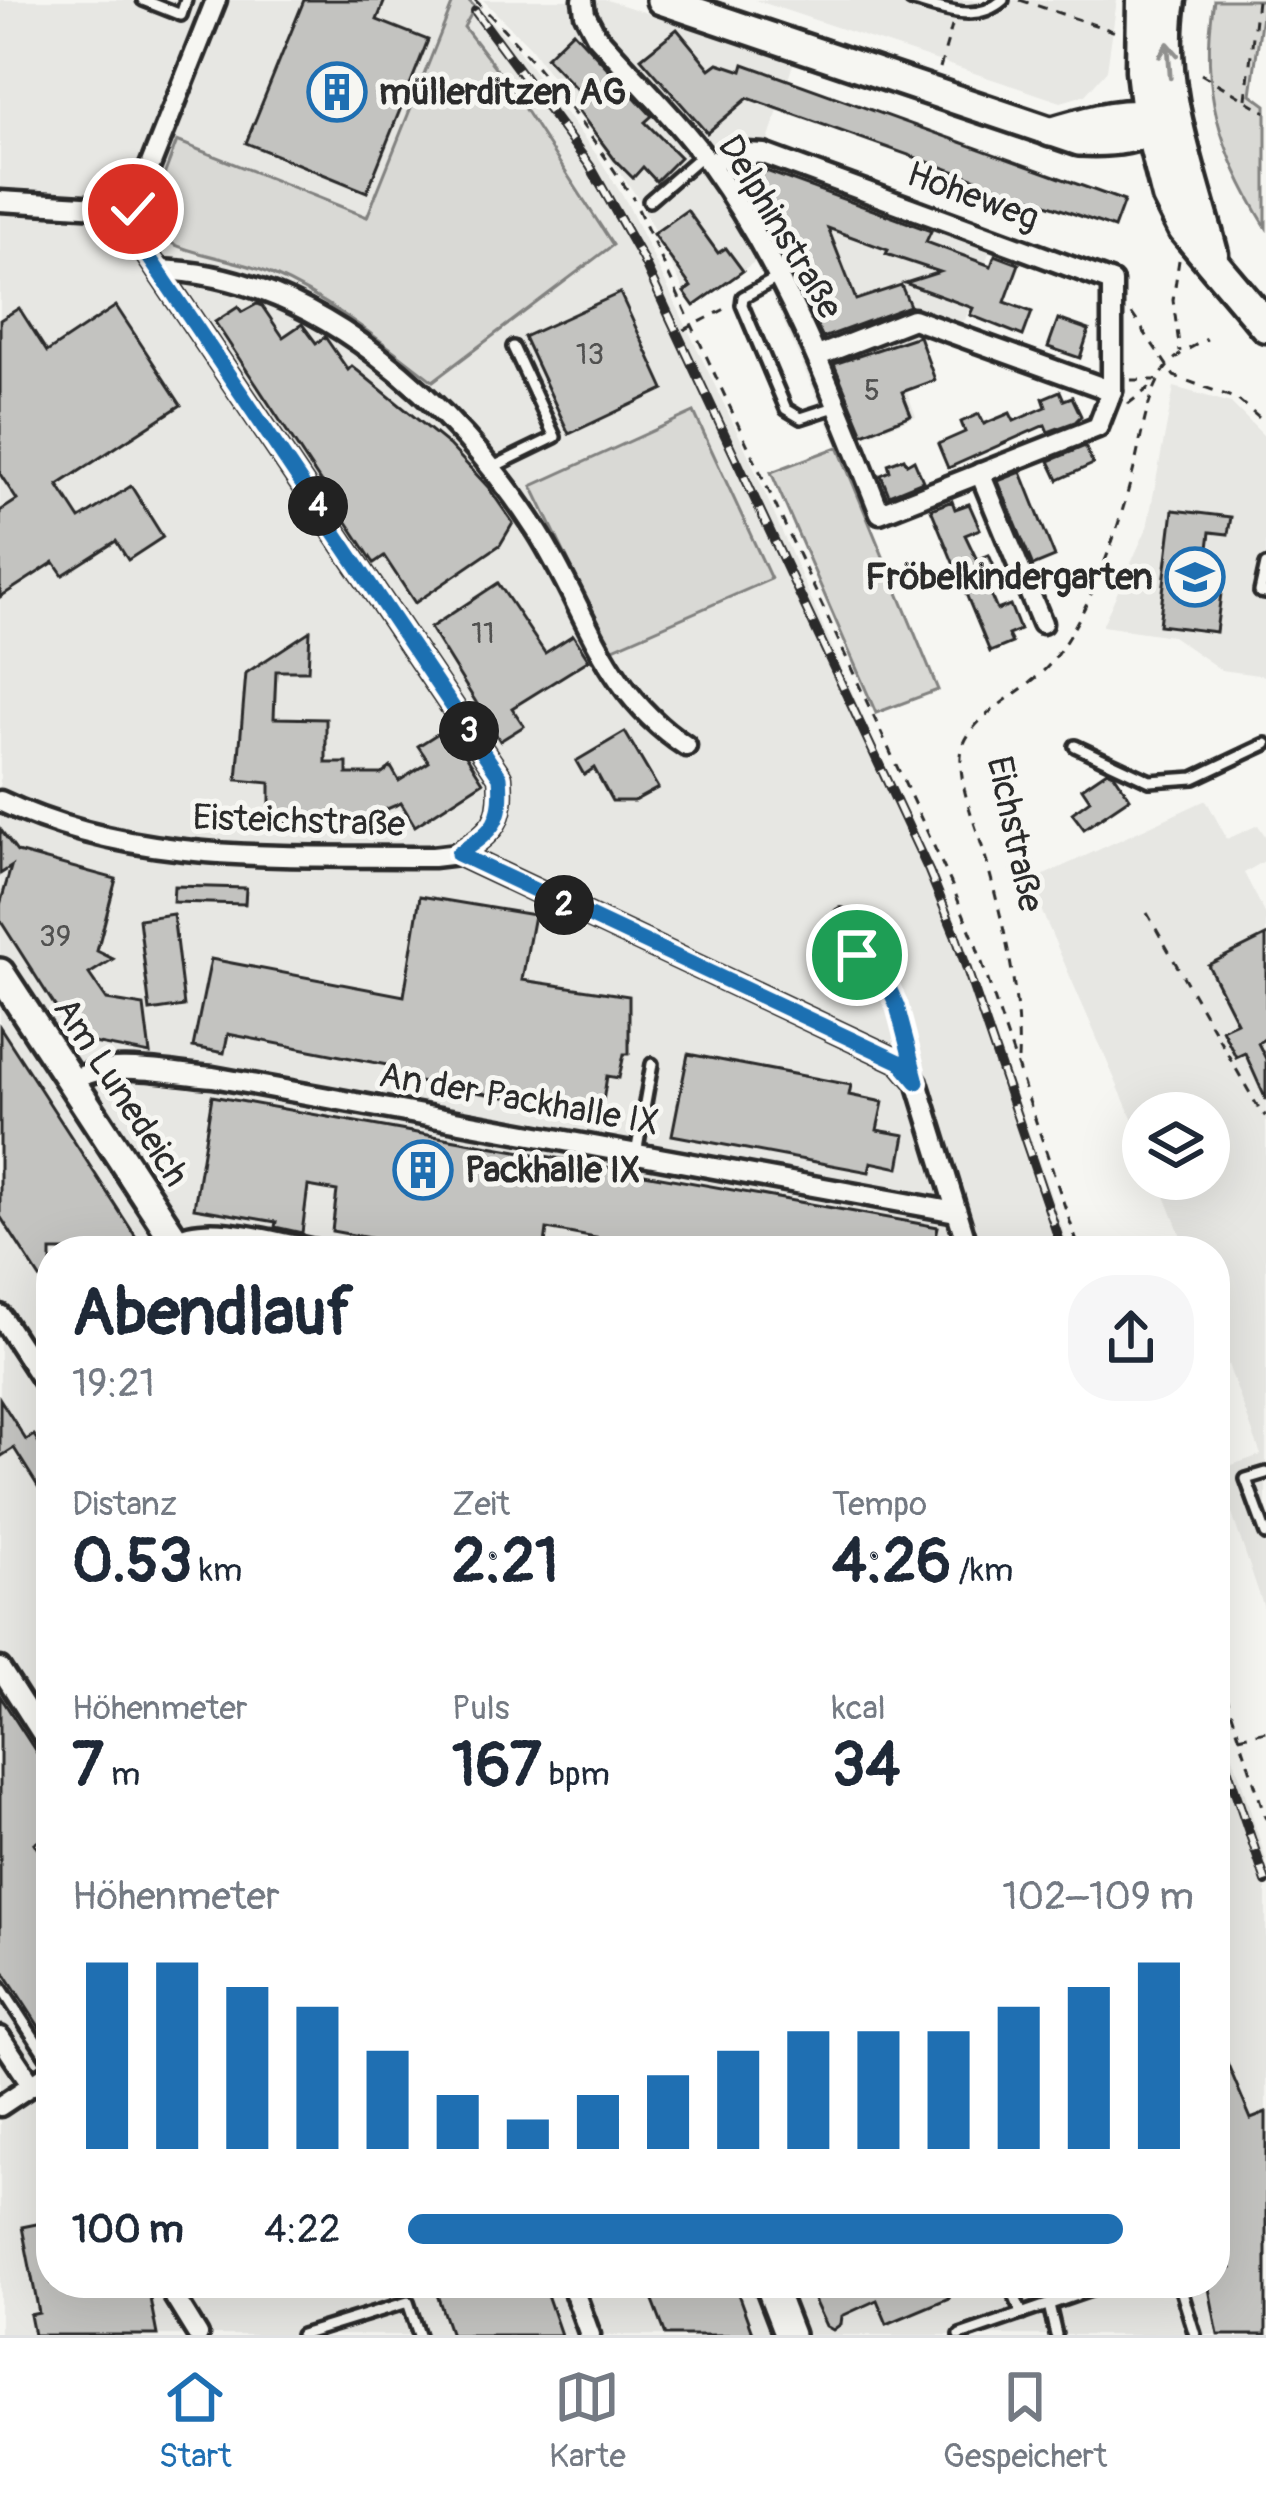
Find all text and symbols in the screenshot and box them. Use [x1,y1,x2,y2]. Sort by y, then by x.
one-way arrow [1158,41,1181,80]
building icon: müllerditzen AG [306,61,368,123]
place label: müllerditzen AG [379,70,626,115]
street label: Delphinstraße [708,127,853,327]
street label: Hoheweg [901,151,1045,241]
pin [82,158,184,260]
icon: check [100,176,166,242]
house number: 13 [576,336,604,373]
house number: 5 [864,372,880,409]
pin: 4 [288,476,348,536]
text: 4 [308,485,328,526]
school or university icon: Fröbelkindergarten [1164,546,1226,608]
place label: Fröbelkindergarten [865,555,1153,600]
house number: 11 [471,615,495,652]
pin: 3 [439,701,499,761]
text: 3 [460,710,478,751]
street label: Eichstraße [977,752,1053,916]
street label: Eisteichstraße [192,795,406,847]
pin: 2 [534,875,594,935]
text: 2 [555,884,573,925]
pin [806,904,908,1006]
house number: 39 [39,918,71,955]
icon: arrive [824,922,890,988]
street label: Am Lunedeich [43,989,199,1195]
street label: An der Packhalle IX [376,1052,662,1146]
map controls [1122,1092,1230,1200]
button: layers [1122,1092,1230,1200]
building icon: Packhalle IX [392,1139,454,1201]
place label: Packhalle IX [465,1148,640,1193]
text: Abendlauf [72,1272,353,1355]
button: share [1068,1275,1194,1401]
text: 19:21 [72,1359,155,1408]
text: Distanz [72,1484,177,1525]
text: Zeit [452,1484,510,1525]
text: Tempo [832,1484,927,1525]
text: 0.53 [72,1525,192,1600]
text: 2:21 [452,1525,559,1600]
text: 4:26 [832,1525,951,1600]
text: km [192,1550,242,1591]
text: /km [951,1550,1013,1591]
text: Höhenmeter [72,1688,248,1729]
text: Puls [452,1688,509,1729]
text: kcal [832,1688,886,1729]
text: 7 [72,1729,104,1804]
text: 167 [452,1729,542,1804]
text: 34 [832,1729,900,1804]
text: m [104,1754,140,1795]
text: bpm [542,1754,610,1795]
text: Höhenmeter [72,1872,280,1921]
text: 102–109 m [1002,1872,1194,1921]
text: 100 m [72,2205,184,2254]
text: 4:22 [264,2205,341,2254]
tab: Start [159,2364,232,2477]
tab: Karte [549,2364,626,2477]
tab: Gespeichert [943,2364,1107,2477]

